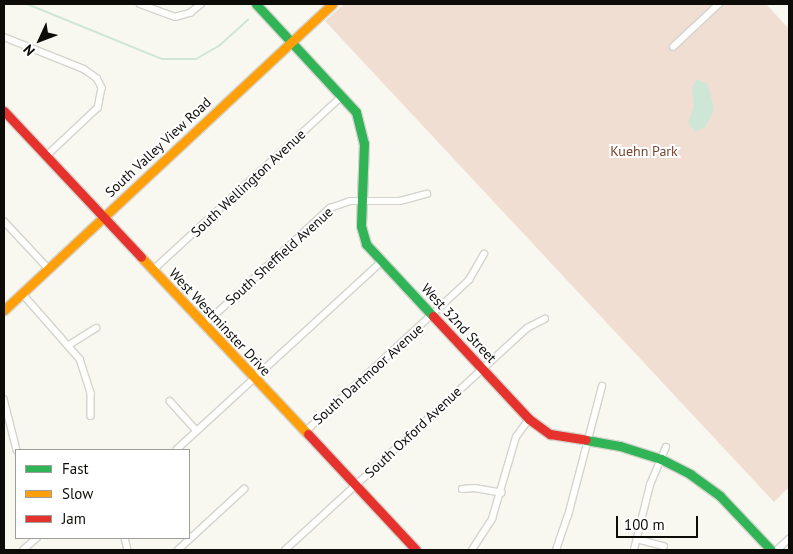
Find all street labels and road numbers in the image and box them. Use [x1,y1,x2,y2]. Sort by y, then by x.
street label: South Valley View Road [101,93,215,201]
street label: South Wellington Avenue [187,125,309,241]
street label: South Sheffield Avenue [222,203,336,309]
street label: West Westminster Drive [166,265,274,379]
street label: West 32nd Street [418,280,500,366]
street label: South Dartmoor Avenue [309,320,427,428]
street label: South Oxford Avenue [361,383,465,481]

